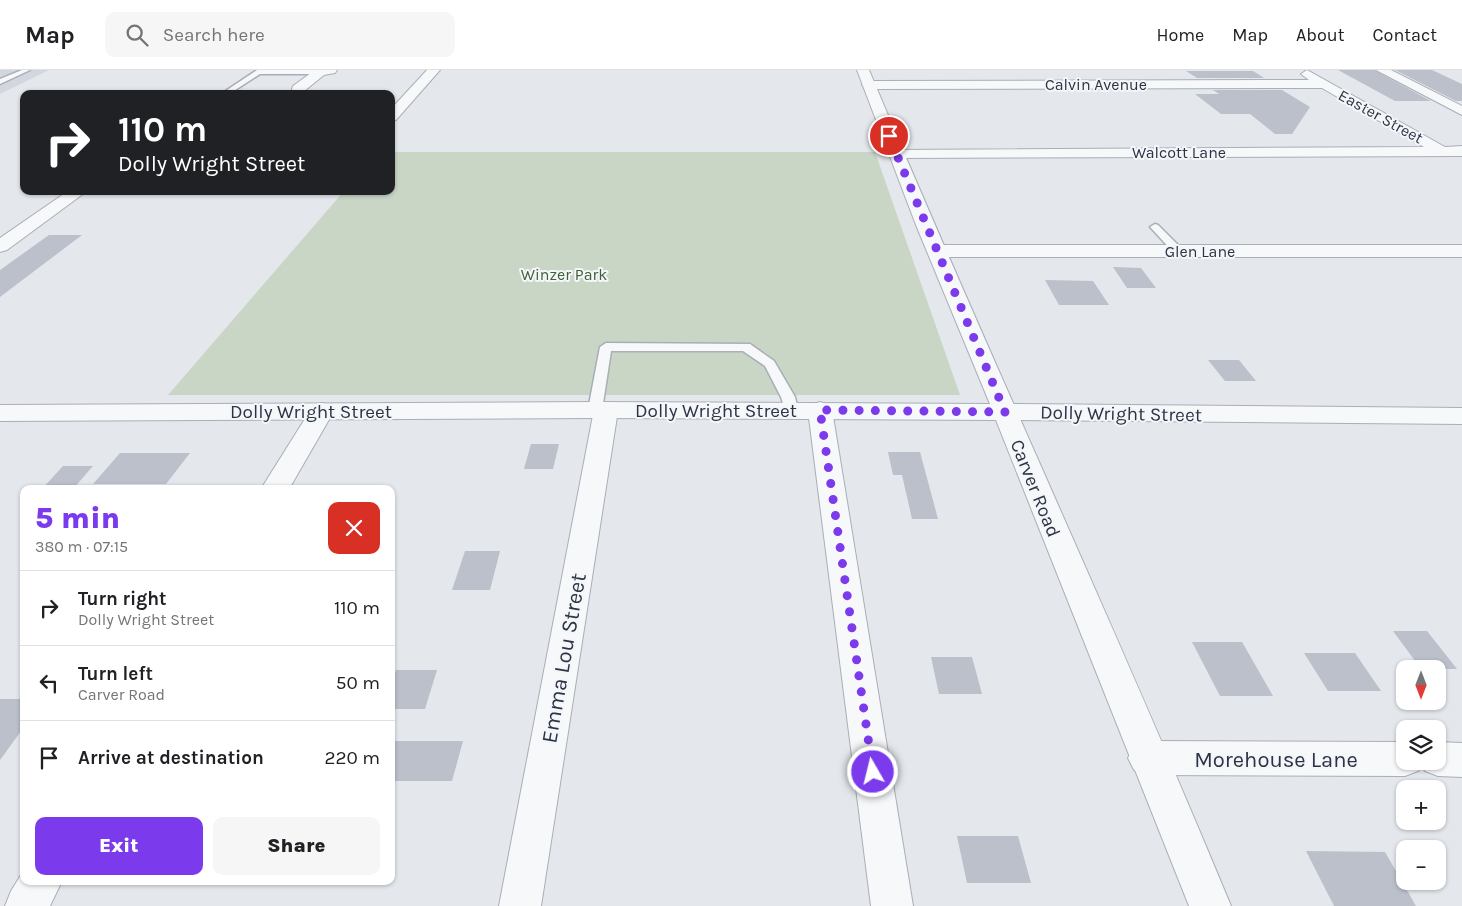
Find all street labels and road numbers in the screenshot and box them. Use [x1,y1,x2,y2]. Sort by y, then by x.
street label: Calvin Avenue [1045,75,1147,94]
street label: Easter Street [1335,85,1426,148]
street label: Walcott Lane [1132,143,1226,162]
street label: Glen Lane [1165,242,1235,261]
street label: Dolly Wright Street [635,400,797,422]
street label: Dolly Wright Street [230,401,392,423]
street label: Dolly Wright Street [1040,402,1202,426]
street label: Carver Road [1006,436,1065,540]
street label: Emma Lou Street [536,571,592,745]
street label: Morehouse Lane [1194,747,1358,773]

